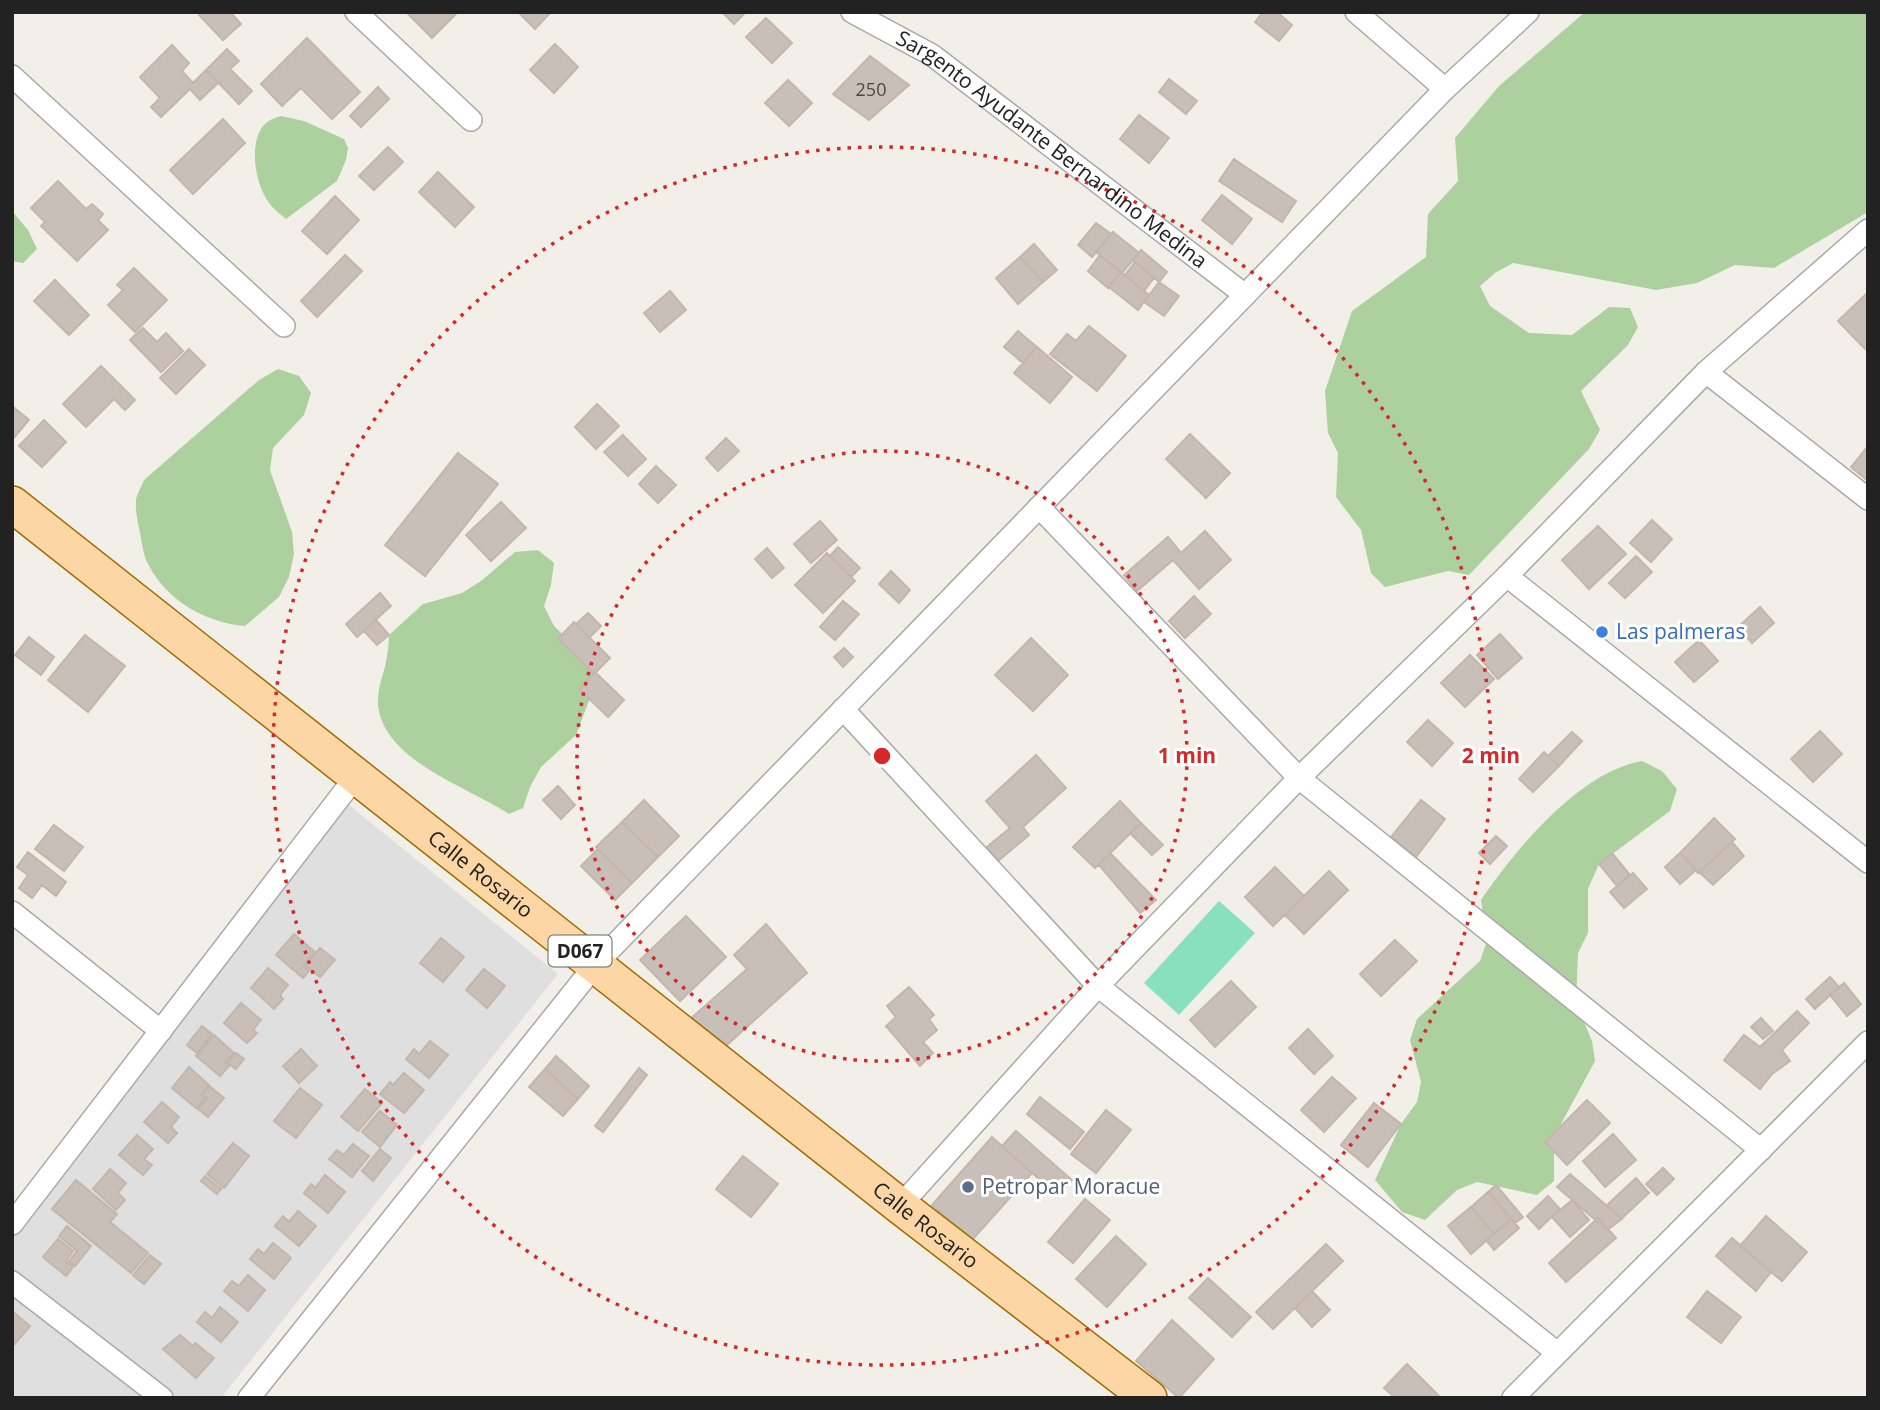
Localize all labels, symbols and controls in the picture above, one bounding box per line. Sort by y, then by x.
street label: Sargento Ayudante Bernardino Medina [892,23,1213,274]
house number: 250 [856,77,886,101]
place label: Las palmeras [1616,617,1745,645]
marker: Las palmeras [1594,624,1610,640]
text: 1 min [1158,741,1216,769]
text: 2 min [1462,741,1520,769]
centre of rings [870,744,894,768]
street label: Calle Rosario [423,823,539,924]
road number: D067 [548,936,612,967]
place label: Petropar Moracue [982,1172,1160,1200]
street label: Calle Rosario [867,1175,985,1275]
marker: Petropar Moracue [960,1179,976,1195]

